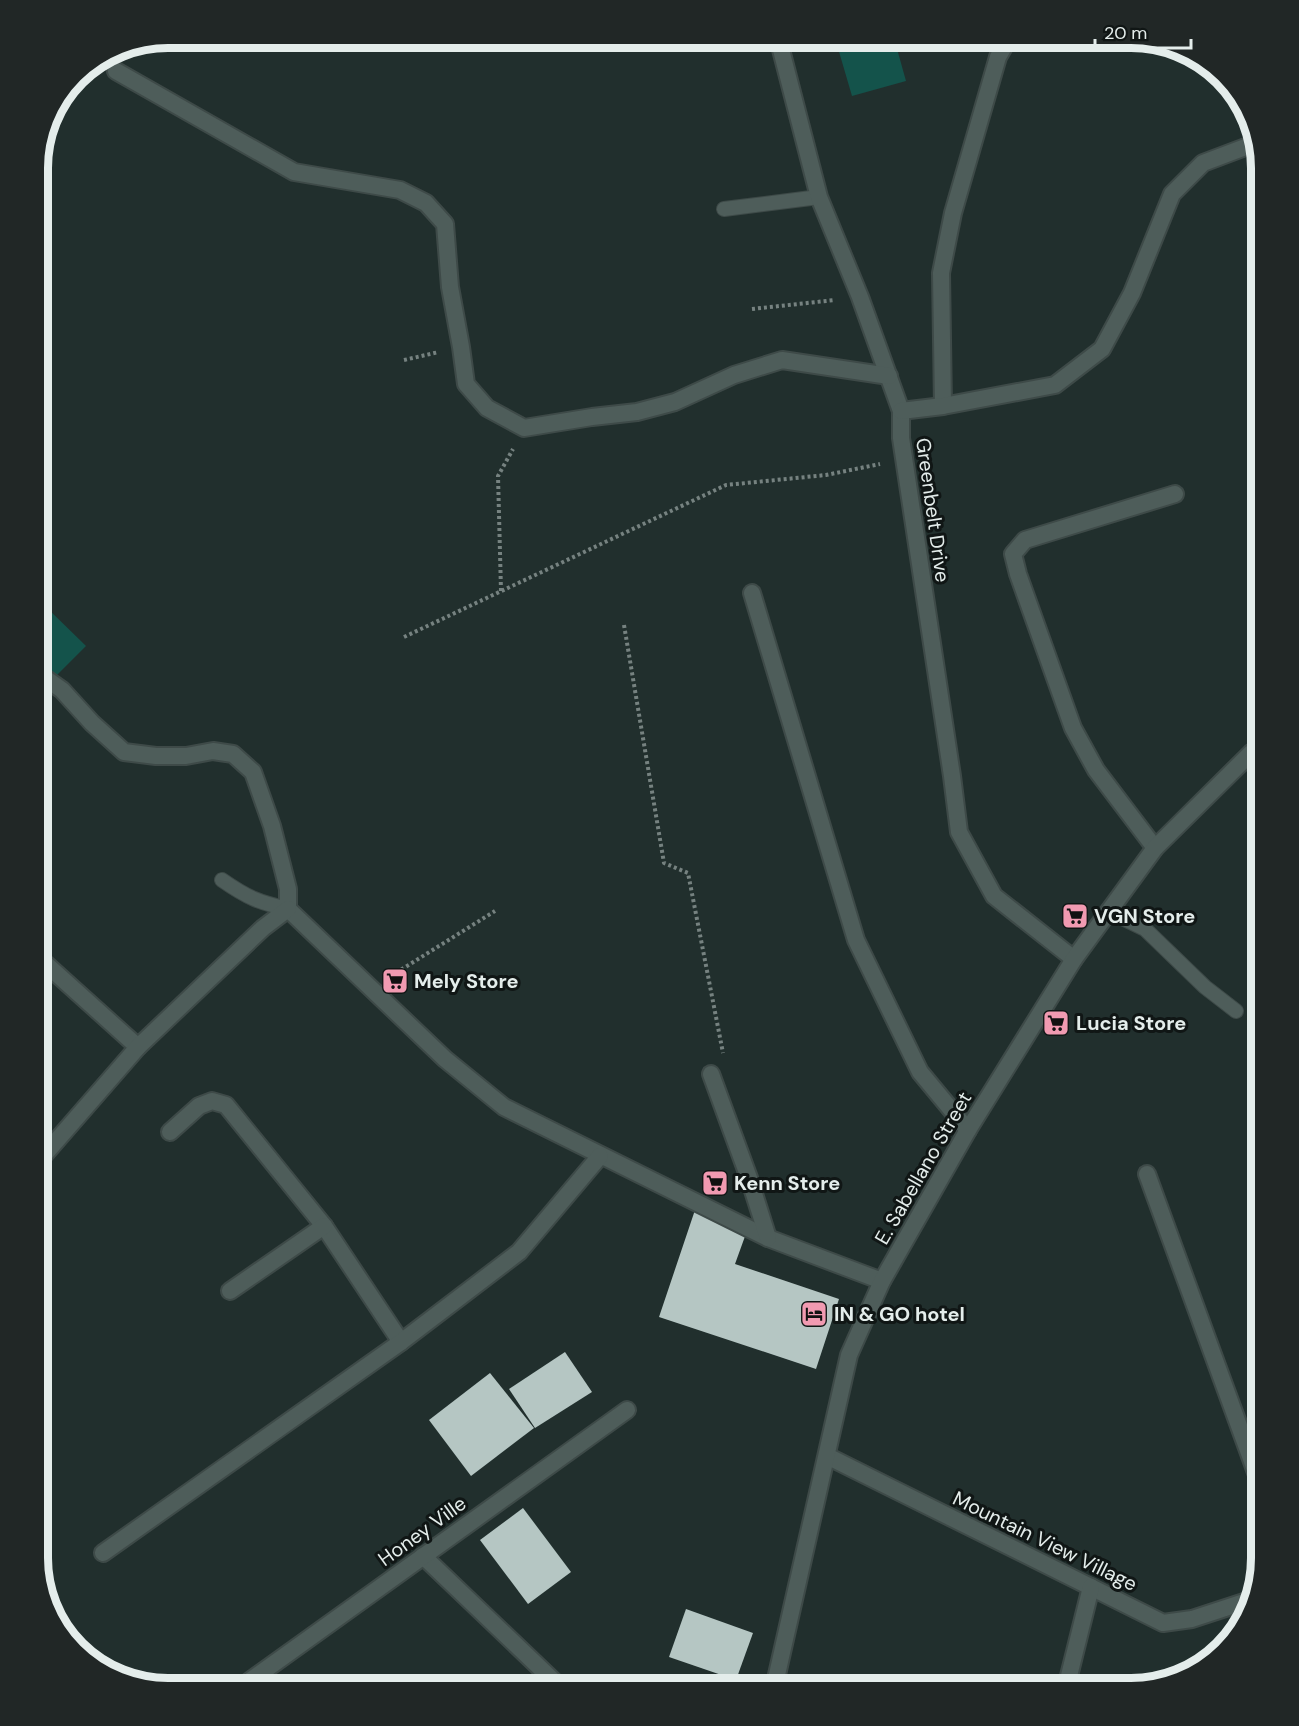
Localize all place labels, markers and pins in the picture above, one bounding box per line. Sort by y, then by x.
supermarket icon: VGN Store [1060,901,1090,931]
place label: VGN Store [1094,903,1195,929]
supermarket icon: Mely Store [380,966,410,996]
place label: Mely Store [414,968,519,994]
supermarket icon: Lucia Store [1041,1008,1071,1038]
place label: Lucia Store [1076,1010,1186,1036]
supermarket icon: Kenn Store [700,1168,730,1198]
place label: Kenn Store [734,1170,840,1196]
hotel icon: IN & GO hotel [799,1299,829,1329]
place label: IN & GO hotel [834,1301,965,1327]

